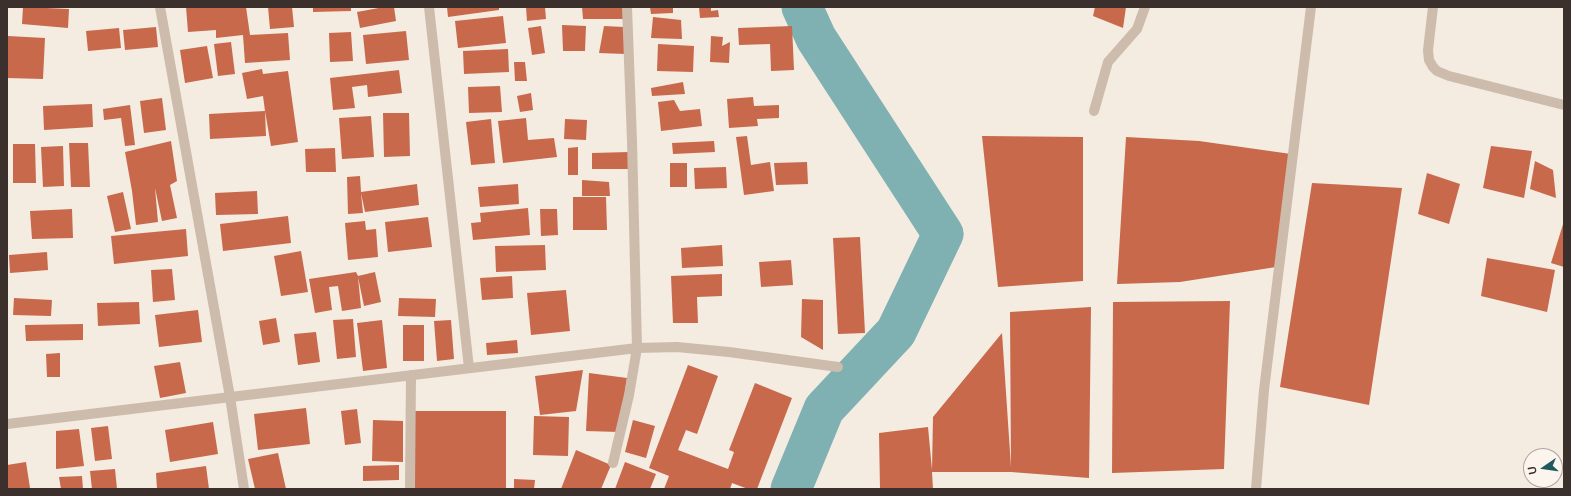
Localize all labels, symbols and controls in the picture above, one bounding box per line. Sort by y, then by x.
north arrow [1523,448,1563,488]
text: U [1525,465,1539,476]

